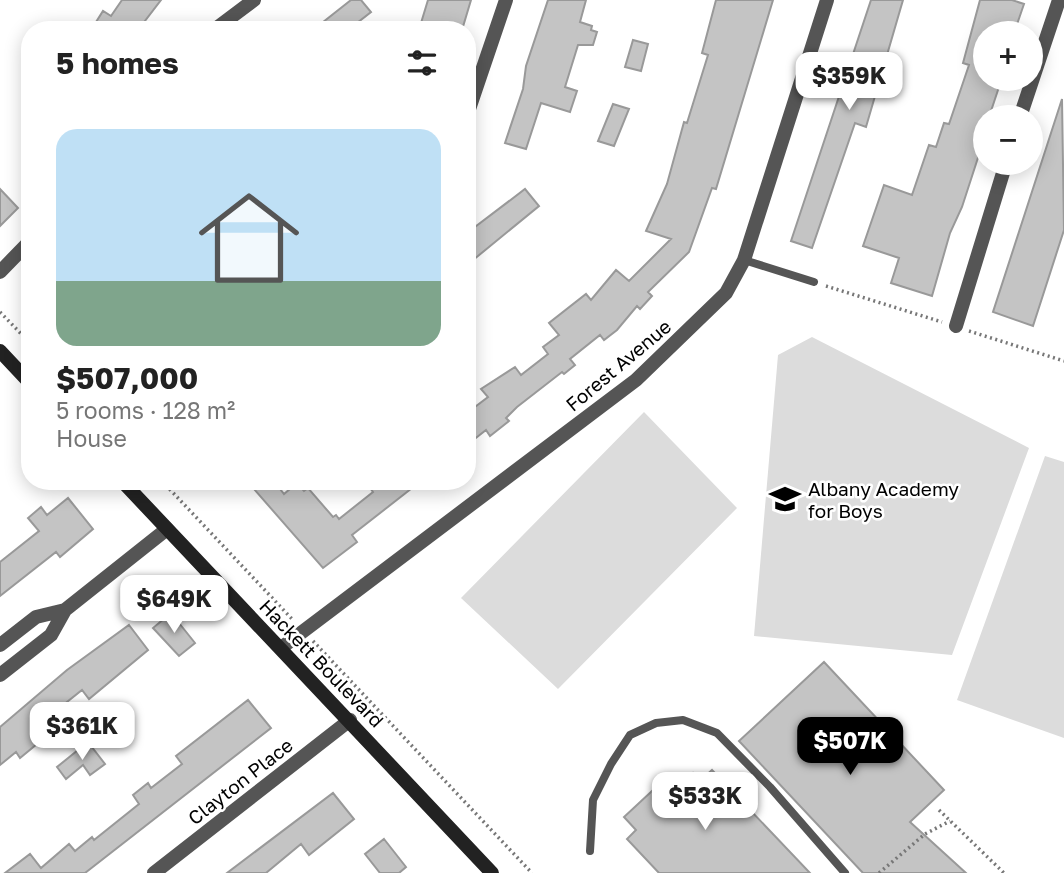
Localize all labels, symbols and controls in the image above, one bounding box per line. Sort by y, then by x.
map controls [973,21,1043,175]
button: + [973,21,1043,91]
icon: filters [403,44,441,82]
text: 5 homes [56,45,179,81]
pin: $359K [800,52,898,112]
text: $359K [812,61,886,89]
button: − [973,105,1043,175]
icon: home [186,175,312,301]
street label: Forest Avenue [561,314,675,416]
text: $507,000 [56,360,198,396]
text: 5 rooms · 128 m² [56,396,235,424]
text: House [56,424,127,452]
place label: Albany Academy for Boys [808,477,959,522]
school or university icon: Albany Academy for Boys [768,482,802,516]
pin: $649K [125,576,223,635]
text: $649K [136,584,212,612]
street label: Hackett Boulevard [255,594,389,732]
pin: $361K [33,702,131,762]
text: $361K [46,711,118,739]
pin: $507K [801,718,899,777]
text: $507K [813,726,887,754]
street label: Clayton Place [183,733,297,829]
pin: $533K [656,772,754,832]
text: $533K [668,781,742,809]

